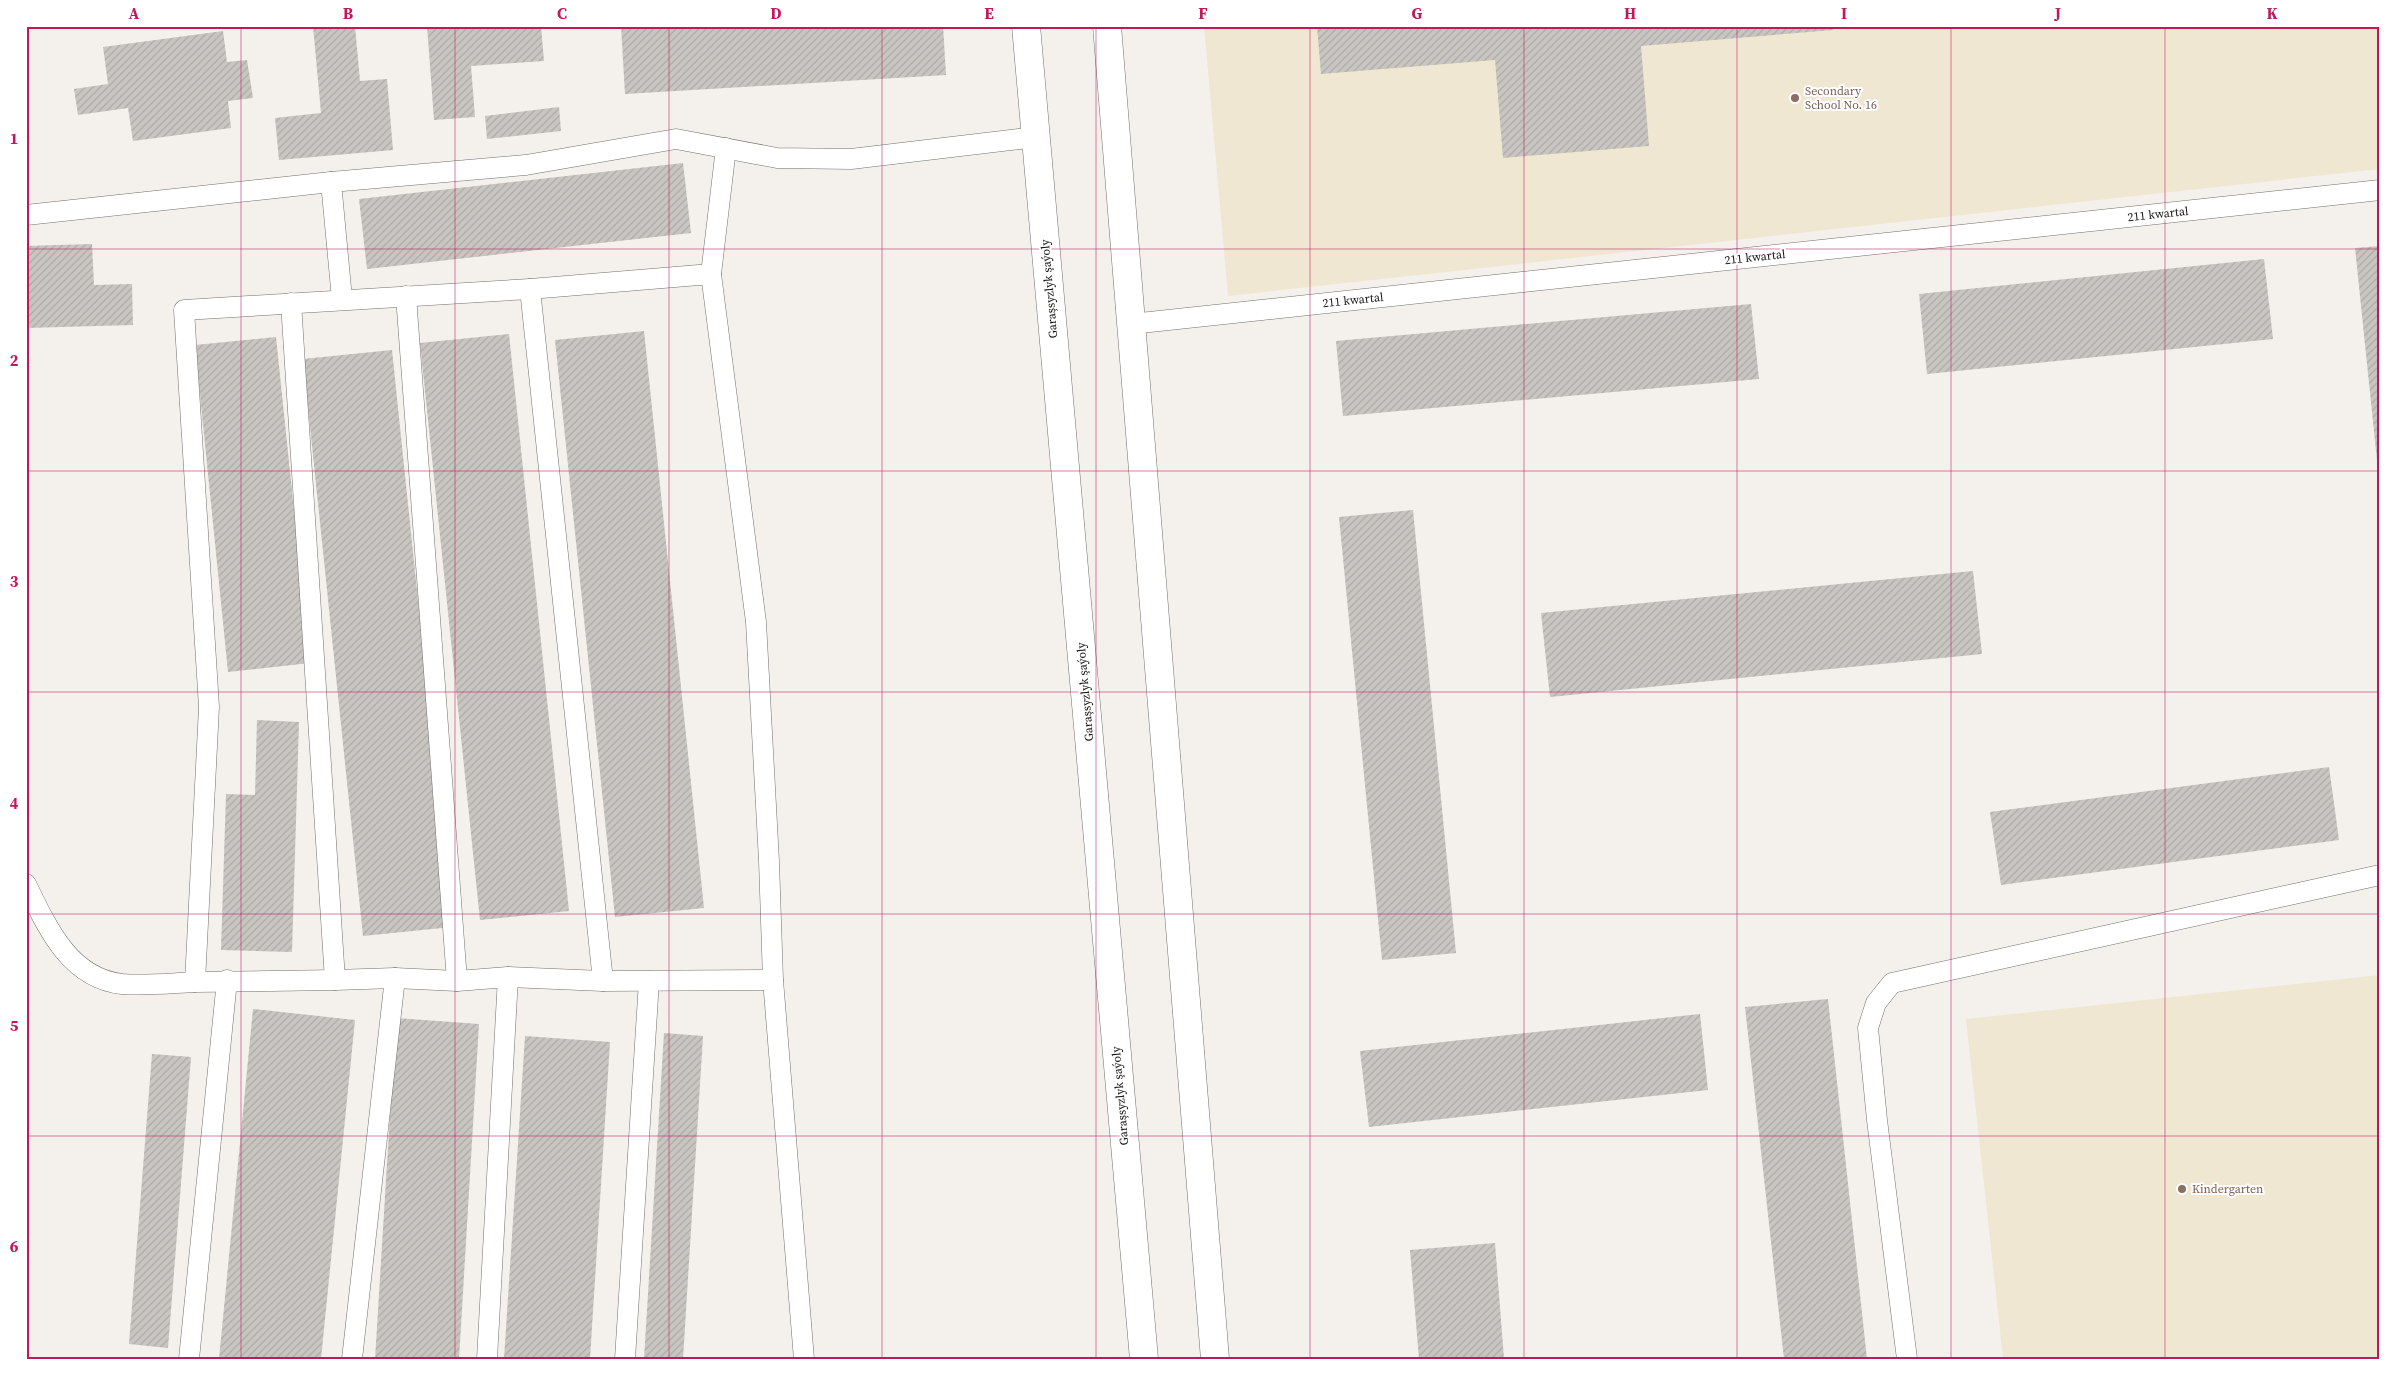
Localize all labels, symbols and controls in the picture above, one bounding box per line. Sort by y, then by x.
text: A [129,2,140,24]
text: B [343,2,354,24]
text: C [557,2,567,24]
text: D [770,2,782,24]
text: E [984,2,994,24]
text: F [1198,2,1208,24]
text: G [1412,2,1423,24]
text: H [1624,2,1636,24]
text: I [1841,2,1847,24]
text: J [2054,2,2061,24]
text: K [2266,2,2278,24]
place label: Secondary School No. 16 [1805,83,1877,113]
marker: Secondary School No. 16 [1789,92,1801,104]
text: 1 [10,127,18,149]
street label: 211 kwartal [2127,203,2190,225]
street label: Garaşsyzlyk şaýoly [1037,238,1061,339]
street label: 211 kwartal [1724,246,1787,268]
street label: 211 kwartal [1322,289,1385,311]
text: 2 [10,349,19,371]
text: 3 [10,570,19,592]
street label: Garaşsyzlyk şaýoly [1073,641,1097,742]
text: 4 [10,792,19,814]
text: 5 [10,1014,19,1036]
street label: Garaşsyzlyk şaýoly [1108,1045,1132,1146]
place label: Kindergarten [2192,1181,2263,1197]
marker: Kindergarten [2176,1183,2188,1195]
text: 6 [10,1235,19,1257]

